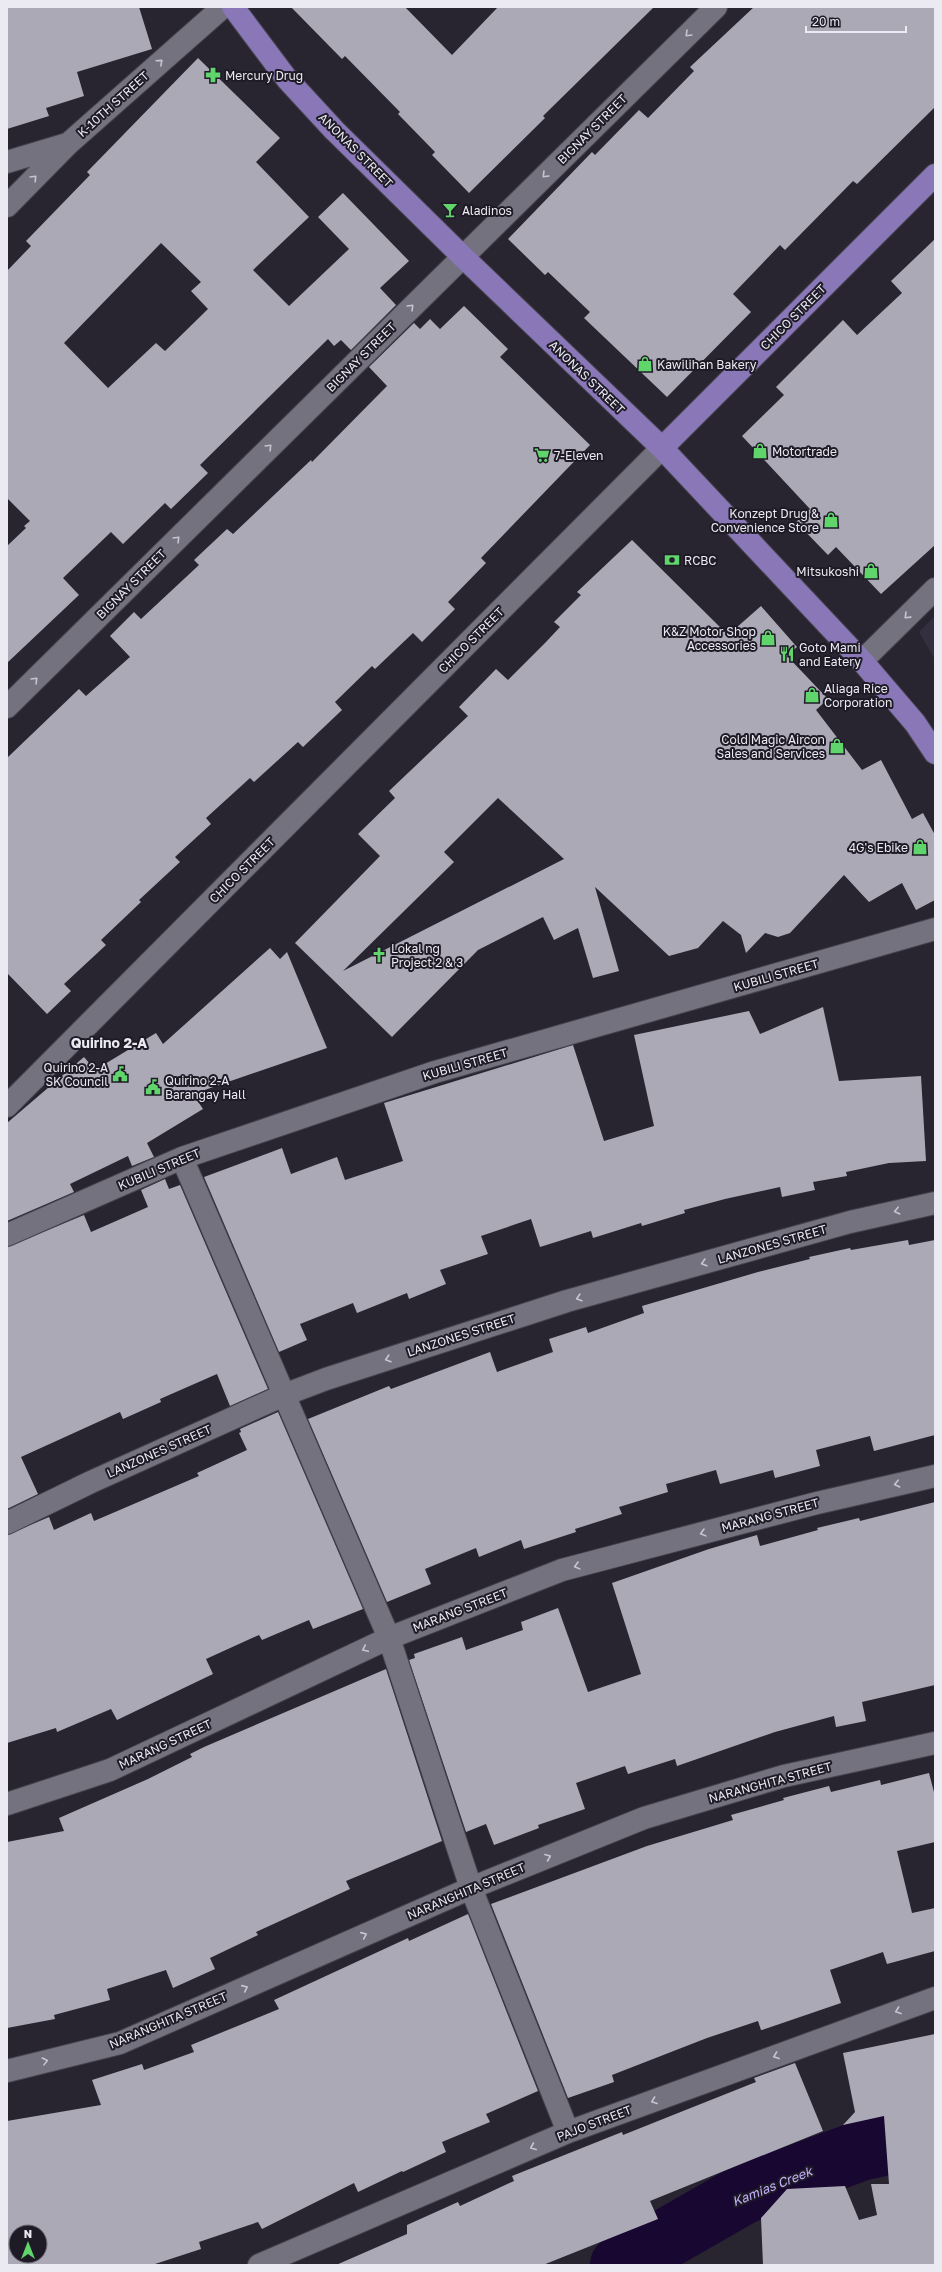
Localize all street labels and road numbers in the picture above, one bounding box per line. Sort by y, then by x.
street label: K-10TH STREET [74,68,152,140]
street label: BIGNAY STREET [554,91,630,167]
street label: ANONAS STREET [316,110,397,191]
street label: CHICO STREET [757,281,829,353]
street label: BIGNAY STREET [323,319,399,395]
street label: ANONAS STREET [546,337,628,417]
street label: BIGNAY STREET [93,546,169,622]
street label: CHICO STREET [435,604,507,676]
street label: CHICO STREET [206,834,278,906]
street label: KUBILI STREET [732,956,821,994]
street label: KUBILI STREET [421,1045,510,1083]
street label: KUBILI STREET [116,1145,203,1193]
street label: LANZONES STREET [716,1221,829,1267]
street label: LANZONES STREET [405,1310,517,1360]
street label: LANZONES STREET [104,1421,214,1481]
street label: MARANG STREET [720,1495,821,1535]
street label: MARANG STREET [410,1585,510,1635]
street label: MARANG STREET [116,1716,214,1772]
street label: NARANGHITA STREET [707,1758,834,1806]
street label: NARANGHITA STREET [405,1859,528,1923]
street label: NARANGHITA STREET [107,1988,230,2052]
street label: PAJO STREET [554,2102,634,2144]

